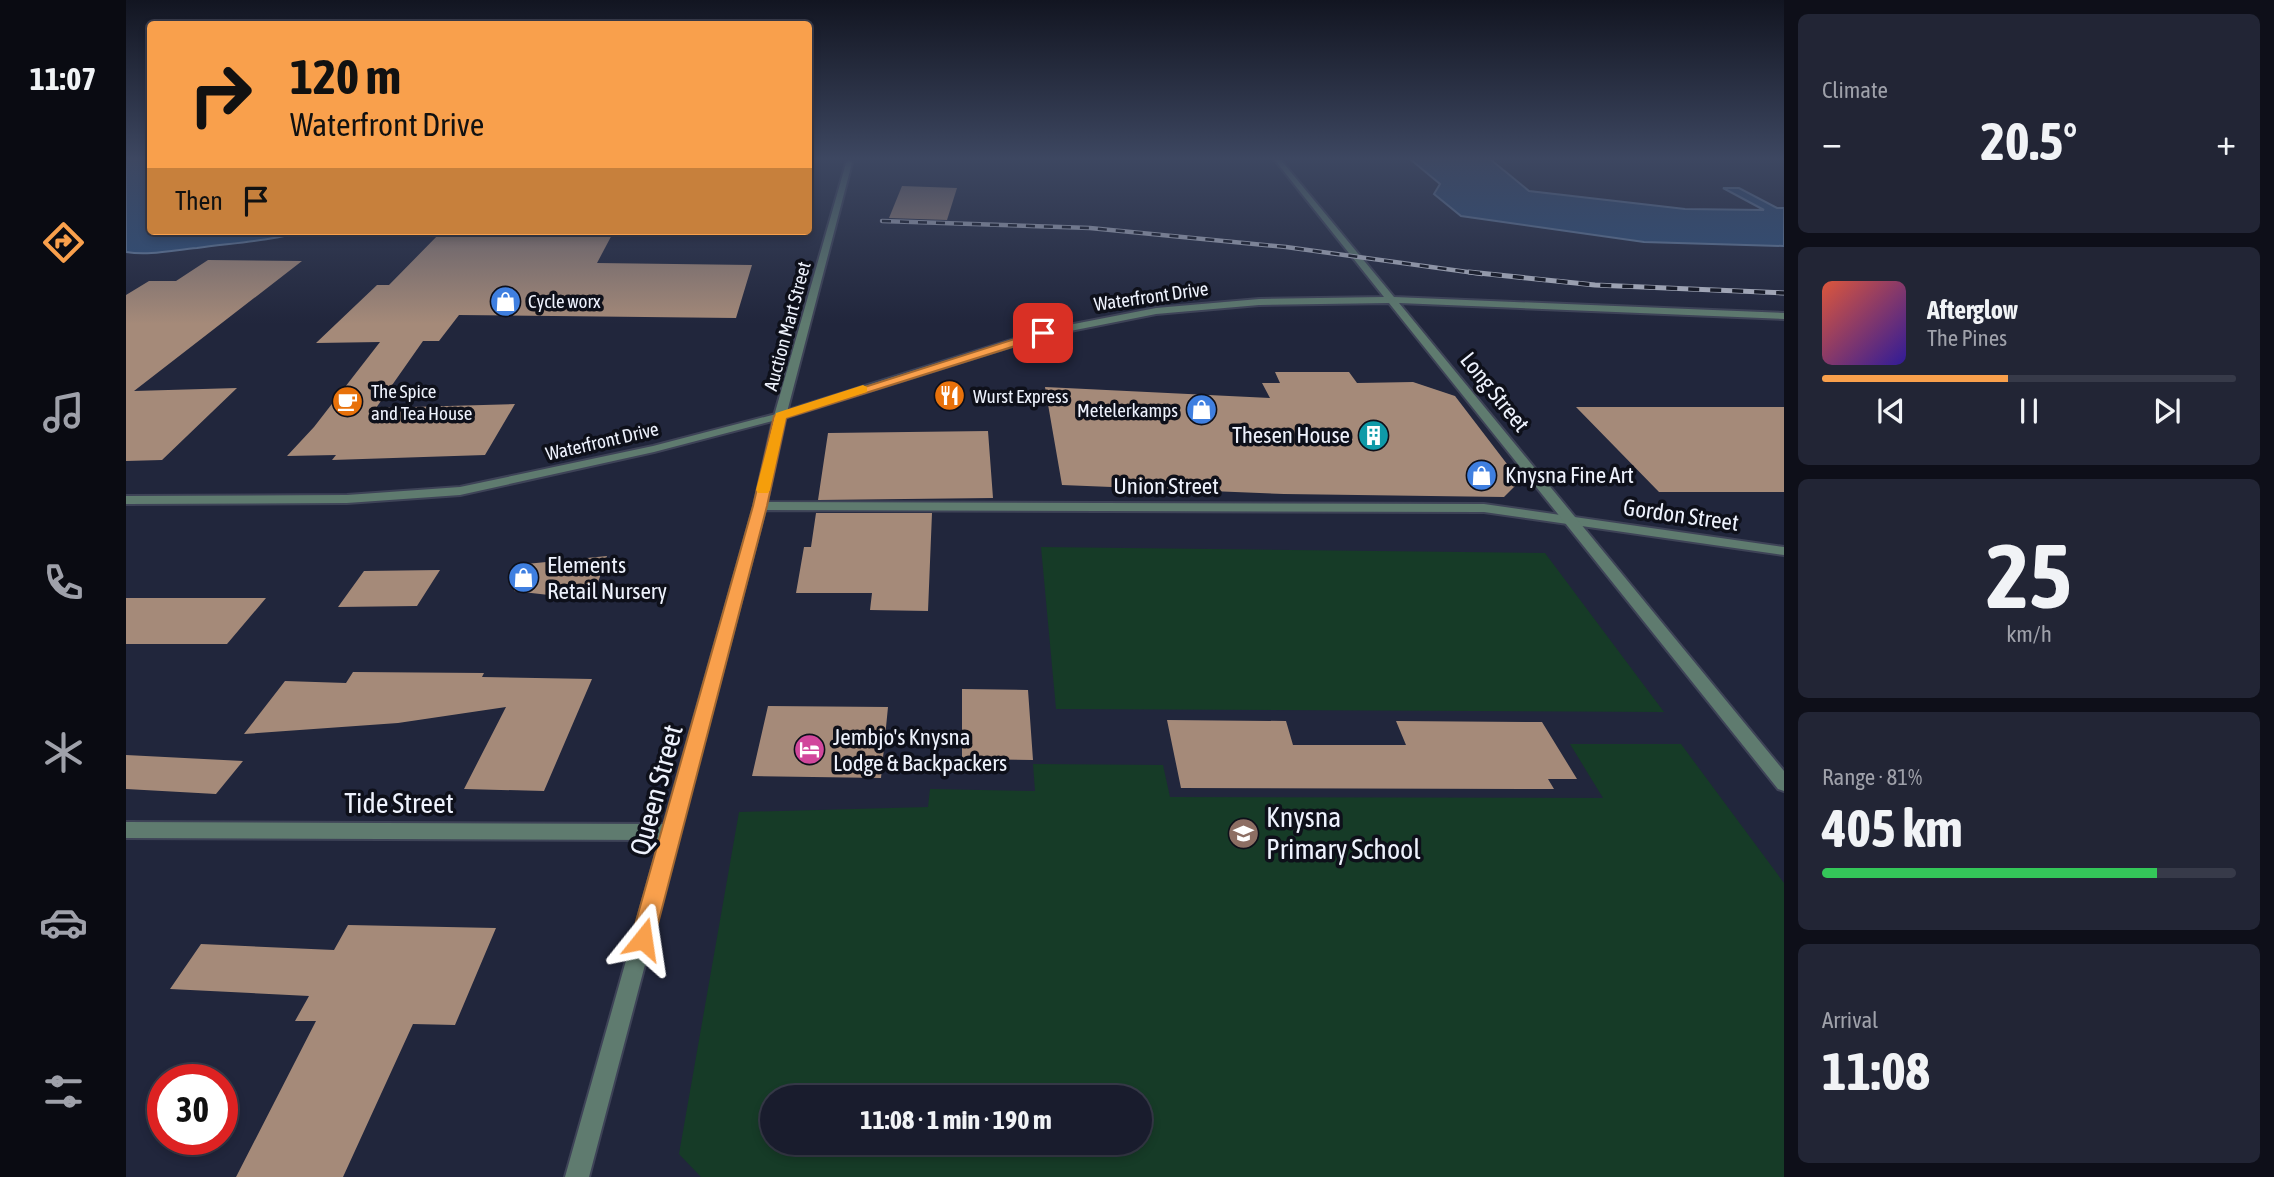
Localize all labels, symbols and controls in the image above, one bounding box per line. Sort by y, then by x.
text: 120 m [290,48,401,104]
icon: right [175,49,266,140]
text: 11:07 [30,60,96,97]
text: Climate [1822,77,1888,103]
text: Waterfront Drive [290,106,484,143]
text: 20.5° [1981,111,2077,171]
text: − [1822,120,1842,163]
text: + [2216,120,2236,163]
icon: arrive [237,182,275,220]
text: Then [175,186,223,216]
icon: directions [39,218,88,267]
street label: Auction Mart Street [759,259,815,393]
street label: Waterfront Drive [1092,277,1210,315]
shop icon: Cycle worx [488,284,522,318]
place label: Cycle worx [528,290,601,312]
text: Afterglow [1927,295,2018,325]
pin [1013,303,1073,363]
icon: arrive [1024,314,1062,352]
text: The Pines [1927,325,2007,351]
street label: Long Street [1455,347,1535,437]
restaurant icon: Wurst Express [933,379,967,413]
place label: The Spice and Tea House [371,380,472,424]
cafe icon: The Spice and Tea House [331,385,365,419]
place label: Wurst Express [973,385,1069,407]
icon: music [39,388,88,437]
icon: previous [1872,392,1910,430]
icon: pause [2010,392,2048,430]
icon: next [2148,392,2186,430]
shop icon: Metelerkamps [1184,393,1218,427]
place label: Metelerkamps [1077,399,1178,421]
street label: Waterfront Drive [543,417,661,465]
building icon: Thesen House [1356,418,1390,452]
place label: Thesen House [1232,422,1350,448]
shop icon: Knysna Fine Art [1465,458,1499,492]
place label: Knysna Fine Art [1505,462,1634,488]
street label: Union Street [1113,473,1219,499]
street label: Gordon Street [1622,494,1740,536]
text: 25 [1986,523,2072,627]
place label: Elements Retail Nursery [547,552,667,604]
icon: phone [39,558,88,607]
shop icon: Elements Retail Nursery [507,561,541,595]
text: km/h [2006,621,2052,647]
street label: Queen Street [623,721,689,859]
place label: Jembjo's Knysna Lodge & Backpackers [833,724,1007,776]
icon: climate [39,728,88,777]
hotel icon: Jembjo's Knysna Lodge & Backpackers [793,733,827,767]
text: Range · 81% [1822,764,1922,790]
street label: Tide Street [344,787,454,819]
text: 405 km [1822,798,1963,858]
place label: Knysna Primary School [1266,801,1421,865]
school or university icon: Knysna Primary School [1226,816,1260,850]
icon: car [39,898,88,947]
position arrow [606,902,680,976]
text: Arrival [1822,1007,1878,1033]
text: 11:08 [1822,1041,1930,1101]
speed limit sign: 30 [147,1064,238,1155]
icon: filters [39,1067,88,1116]
text: 11:08 · 1 min · 190 m [860,1105,1052,1135]

